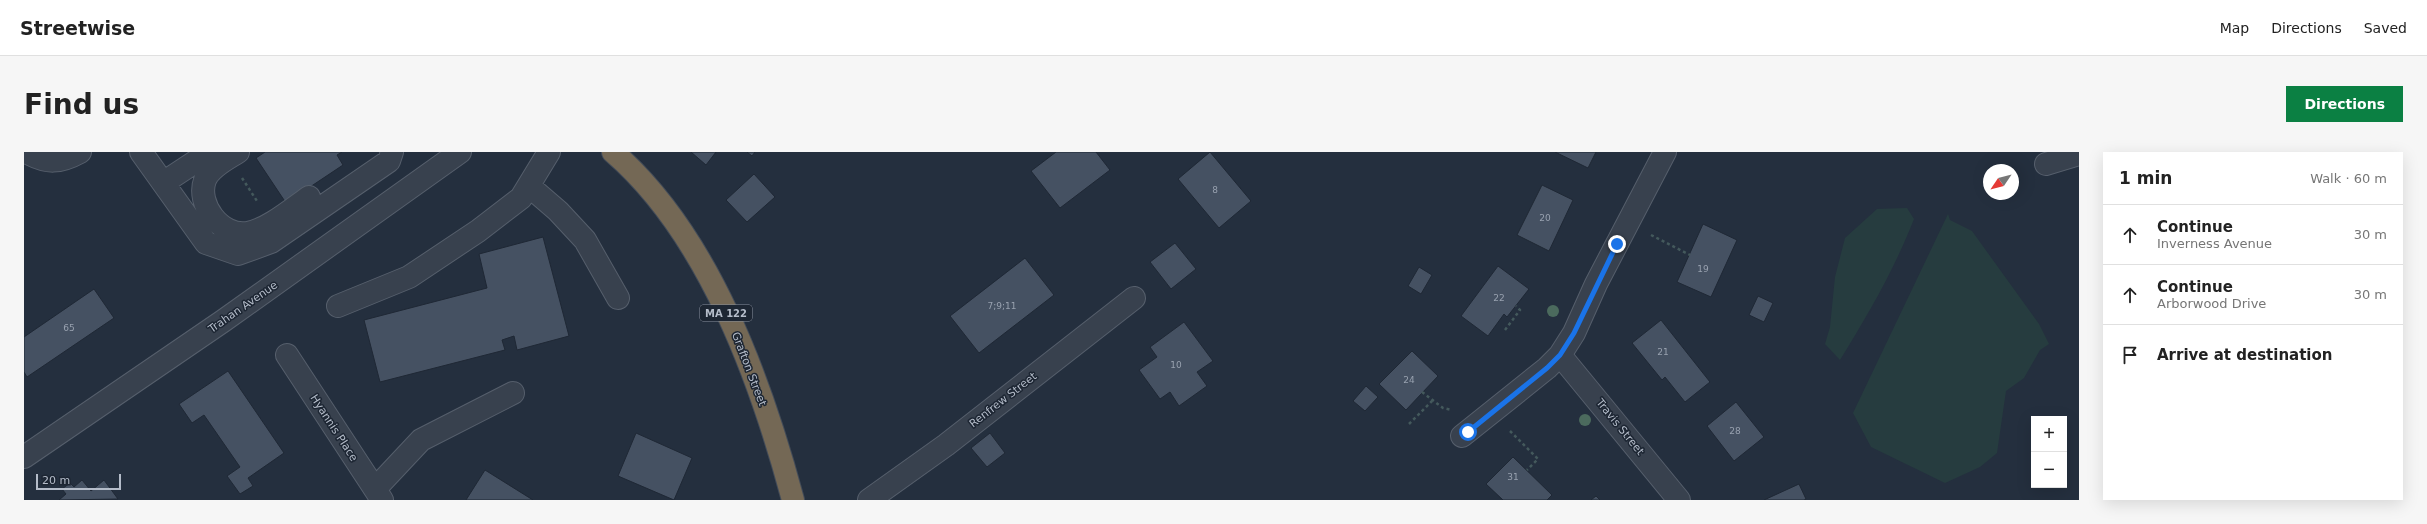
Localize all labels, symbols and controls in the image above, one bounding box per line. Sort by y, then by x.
text: Streetwise [20,17,135,39]
text: Map [2220,20,2249,36]
text: Directions [2271,20,2342,36]
text: Saved [2364,20,2407,36]
button: Directions [2286,86,2403,122]
text: Find us [24,88,139,121]
north arrow [1983,164,2019,200]
text: 1 min [2119,168,2172,188]
text: Walk · 60 m [2310,171,2387,186]
house number: 8 [1212,185,1218,195]
house number: 20 [1539,213,1551,223]
text: Continue [2157,218,2233,236]
icon: ahead [2119,224,2141,246]
text: 30 m [2354,227,2387,242]
route end [1608,235,1626,253]
text: Inverness Avenue [2157,236,2272,251]
house number: 19 [1697,264,1709,274]
street label: Trahan Avenue [205,278,280,336]
text: Continue [2157,278,2233,296]
icon: ahead [2119,284,2141,306]
text: 30 m [2354,287,2387,302]
house number: 22 [1493,293,1505,303]
text: Arborwood Drive [2157,296,2266,311]
house number: 7;9;11 [988,301,1016,311]
road number: MA 122 [700,305,752,321]
house number: 65 [63,323,75,333]
street label: Grafton Street [729,330,769,409]
icon: arrive [2119,344,2141,366]
text: Arrive at destination [2157,346,2332,364]
house number: 21 [1657,347,1669,357]
house number: 10 [1170,360,1182,370]
street label: Renfrew Street [967,369,1040,430]
house number: 24 [1403,375,1415,385]
street label: Hyannis Place [308,392,361,464]
street label: Travis Street [1593,395,1647,458]
map controls [2031,416,2067,488]
button: + [2031,416,2067,452]
route start [1459,423,1477,441]
house number: 28 [1729,426,1741,436]
button: − [2031,452,2067,488]
scale bar [36,472,121,491]
house number: 31 [1507,472,1519,482]
text: 20 m [42,474,70,487]

